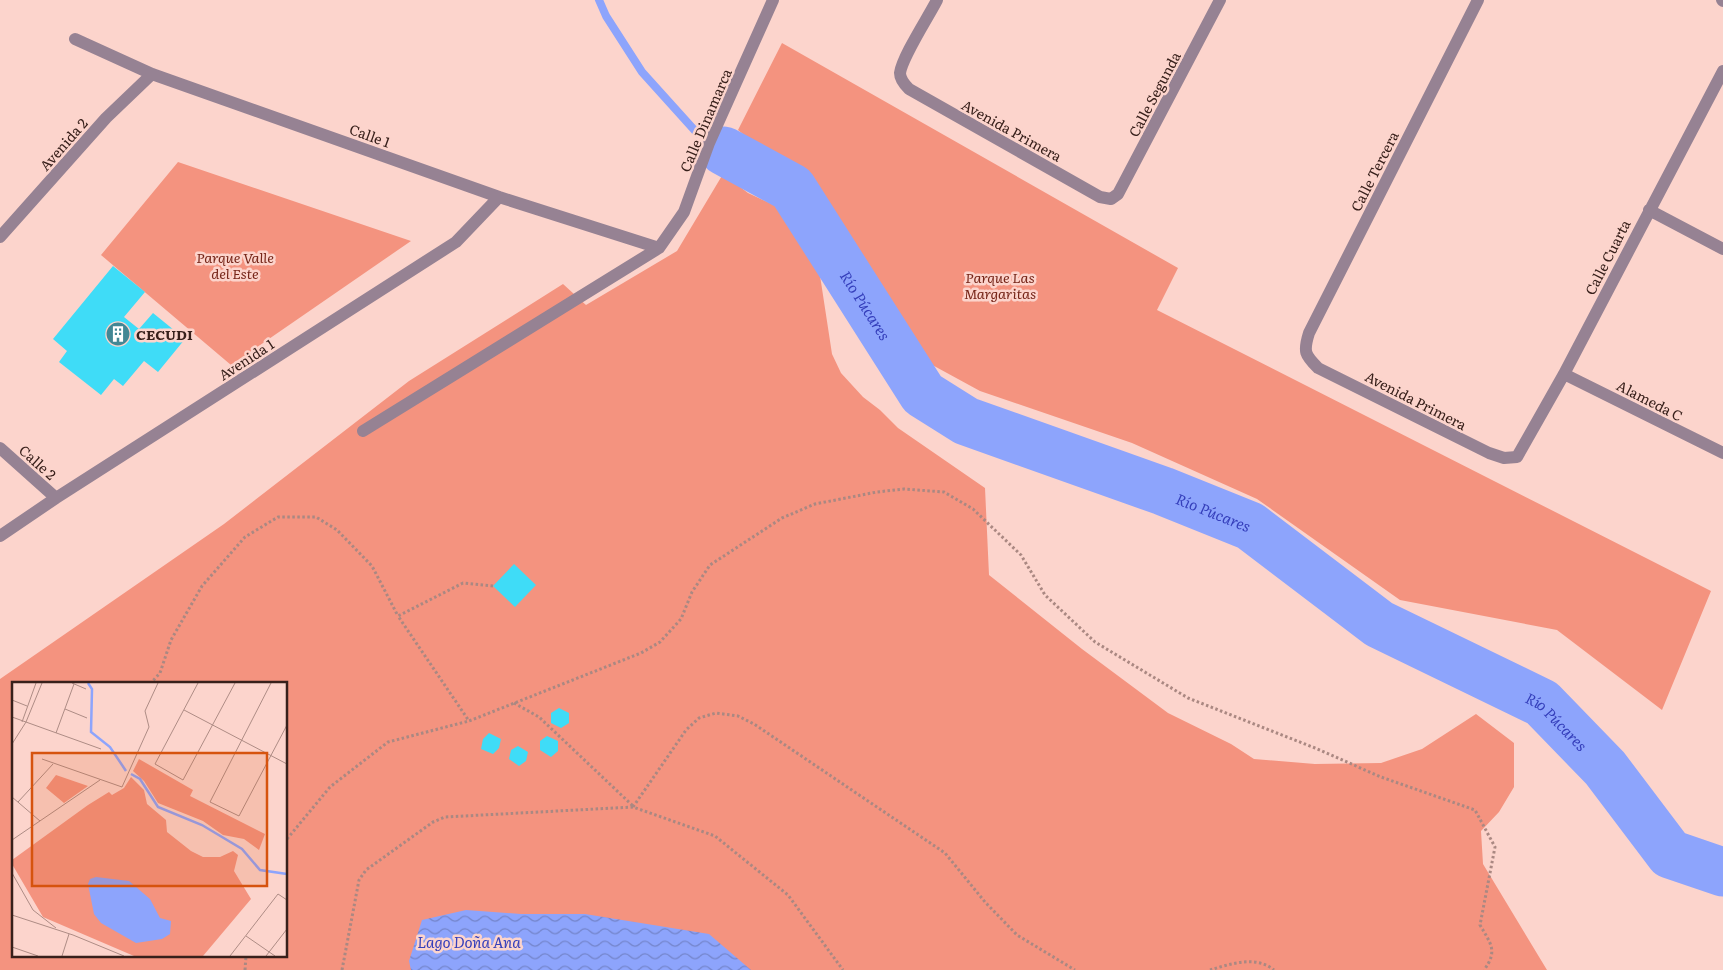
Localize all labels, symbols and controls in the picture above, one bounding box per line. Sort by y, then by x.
street label: Calle Segunda [1123,47,1185,140]
street label: Calle Dinamarca [674,65,736,175]
street label: Avenida Primera [958,94,1066,166]
street label: Avenida 2 [34,113,92,175]
street label: Calle 1 [347,118,394,152]
street label: Calle Tercera [1345,127,1403,215]
street label: Calle Cuarta [1579,216,1635,298]
park label: Parque Valle del Este [196,247,274,283]
water label: Río Púcares [836,266,897,344]
park label: Parque Las Margaritas [964,267,1036,303]
building icon: CECUDI [105,321,131,347]
place label: CECUDI [136,324,193,344]
street label: Avenida 1 [214,333,278,384]
street label: Avenida Primera [1362,366,1471,434]
street label: Alameda C [1613,375,1687,425]
street label: Calle 2 [15,440,61,484]
water label: Río Púcares [1173,486,1254,537]
inset map [12,682,288,958]
water label: Río Púcares [1522,685,1593,756]
water label: Lago Doña Ana [417,930,521,953]

